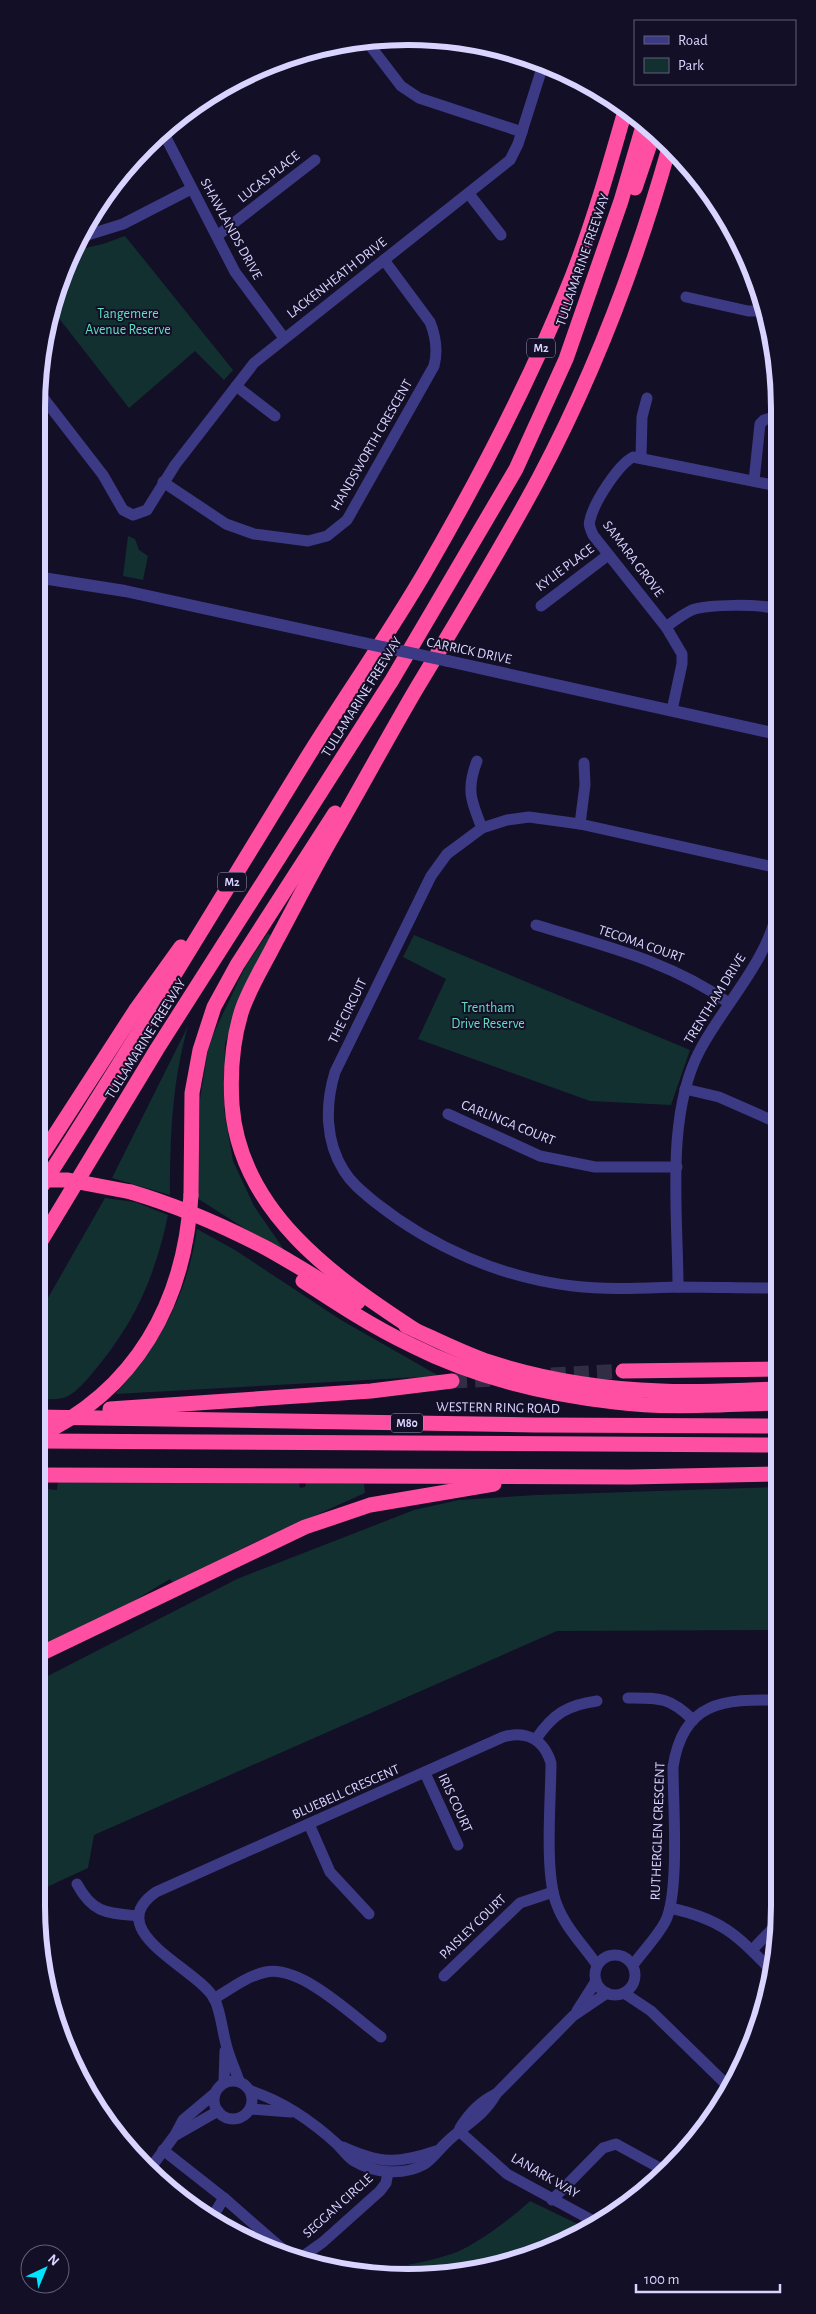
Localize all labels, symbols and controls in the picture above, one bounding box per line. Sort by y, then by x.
legend [634,20,796,85]
text: Road [678,33,708,48]
text: Park [678,58,704,73]
street label: LUCAS PLACE [236,149,303,205]
street label: SHAWLANDS DRIVE [198,176,265,282]
street label: TULLAMARINE FREEWAY [554,191,612,328]
street label: LACKENHEATH DRIVE [284,235,390,321]
park label: Tangemere Avenue Reserve [85,307,171,337]
road number: M2 [527,338,555,358]
street label: HANDSWORTH CRESCENT [329,377,415,513]
street label: SAMARA GROVE [600,518,666,600]
street label: KYLIE PLACE [533,542,597,594]
street label: TULLAMARINE FREEWAY [319,634,405,760]
street label: CARRICK DRIVE [425,635,513,667]
road number: M2 [218,872,246,892]
street label: TECOMA COURT [596,923,686,965]
street label: TRENTHAM DRIVE [682,951,749,1047]
street label: TULLAMARINE FREEWAY [103,976,189,1102]
street label: THE CIRCUIT [326,976,370,1046]
park label: Trentham Drive Reserve [451,1001,525,1031]
street label: CARLINGA COURT [459,1098,557,1148]
street label: WESTERN RING ROAD [436,1400,560,1416]
road number: M80 [391,1414,423,1432]
street label: RUTHERGLEN CRESCENT [649,1761,667,1900]
street label: BLUEBELL CRESCENT [290,1762,402,1822]
street label: IRIS COURT [435,1771,475,1835]
street label: PAISLEY COURT [437,1892,509,1962]
street label: LANARK WAY [508,2151,582,2201]
street label: SEGGAN CIRCLE [300,2171,376,2241]
north arrow [20,2244,70,2294]
text: N [45,2252,62,2269]
scale bar [636,2262,780,2294]
text: 100 m [644,2272,679,2287]

